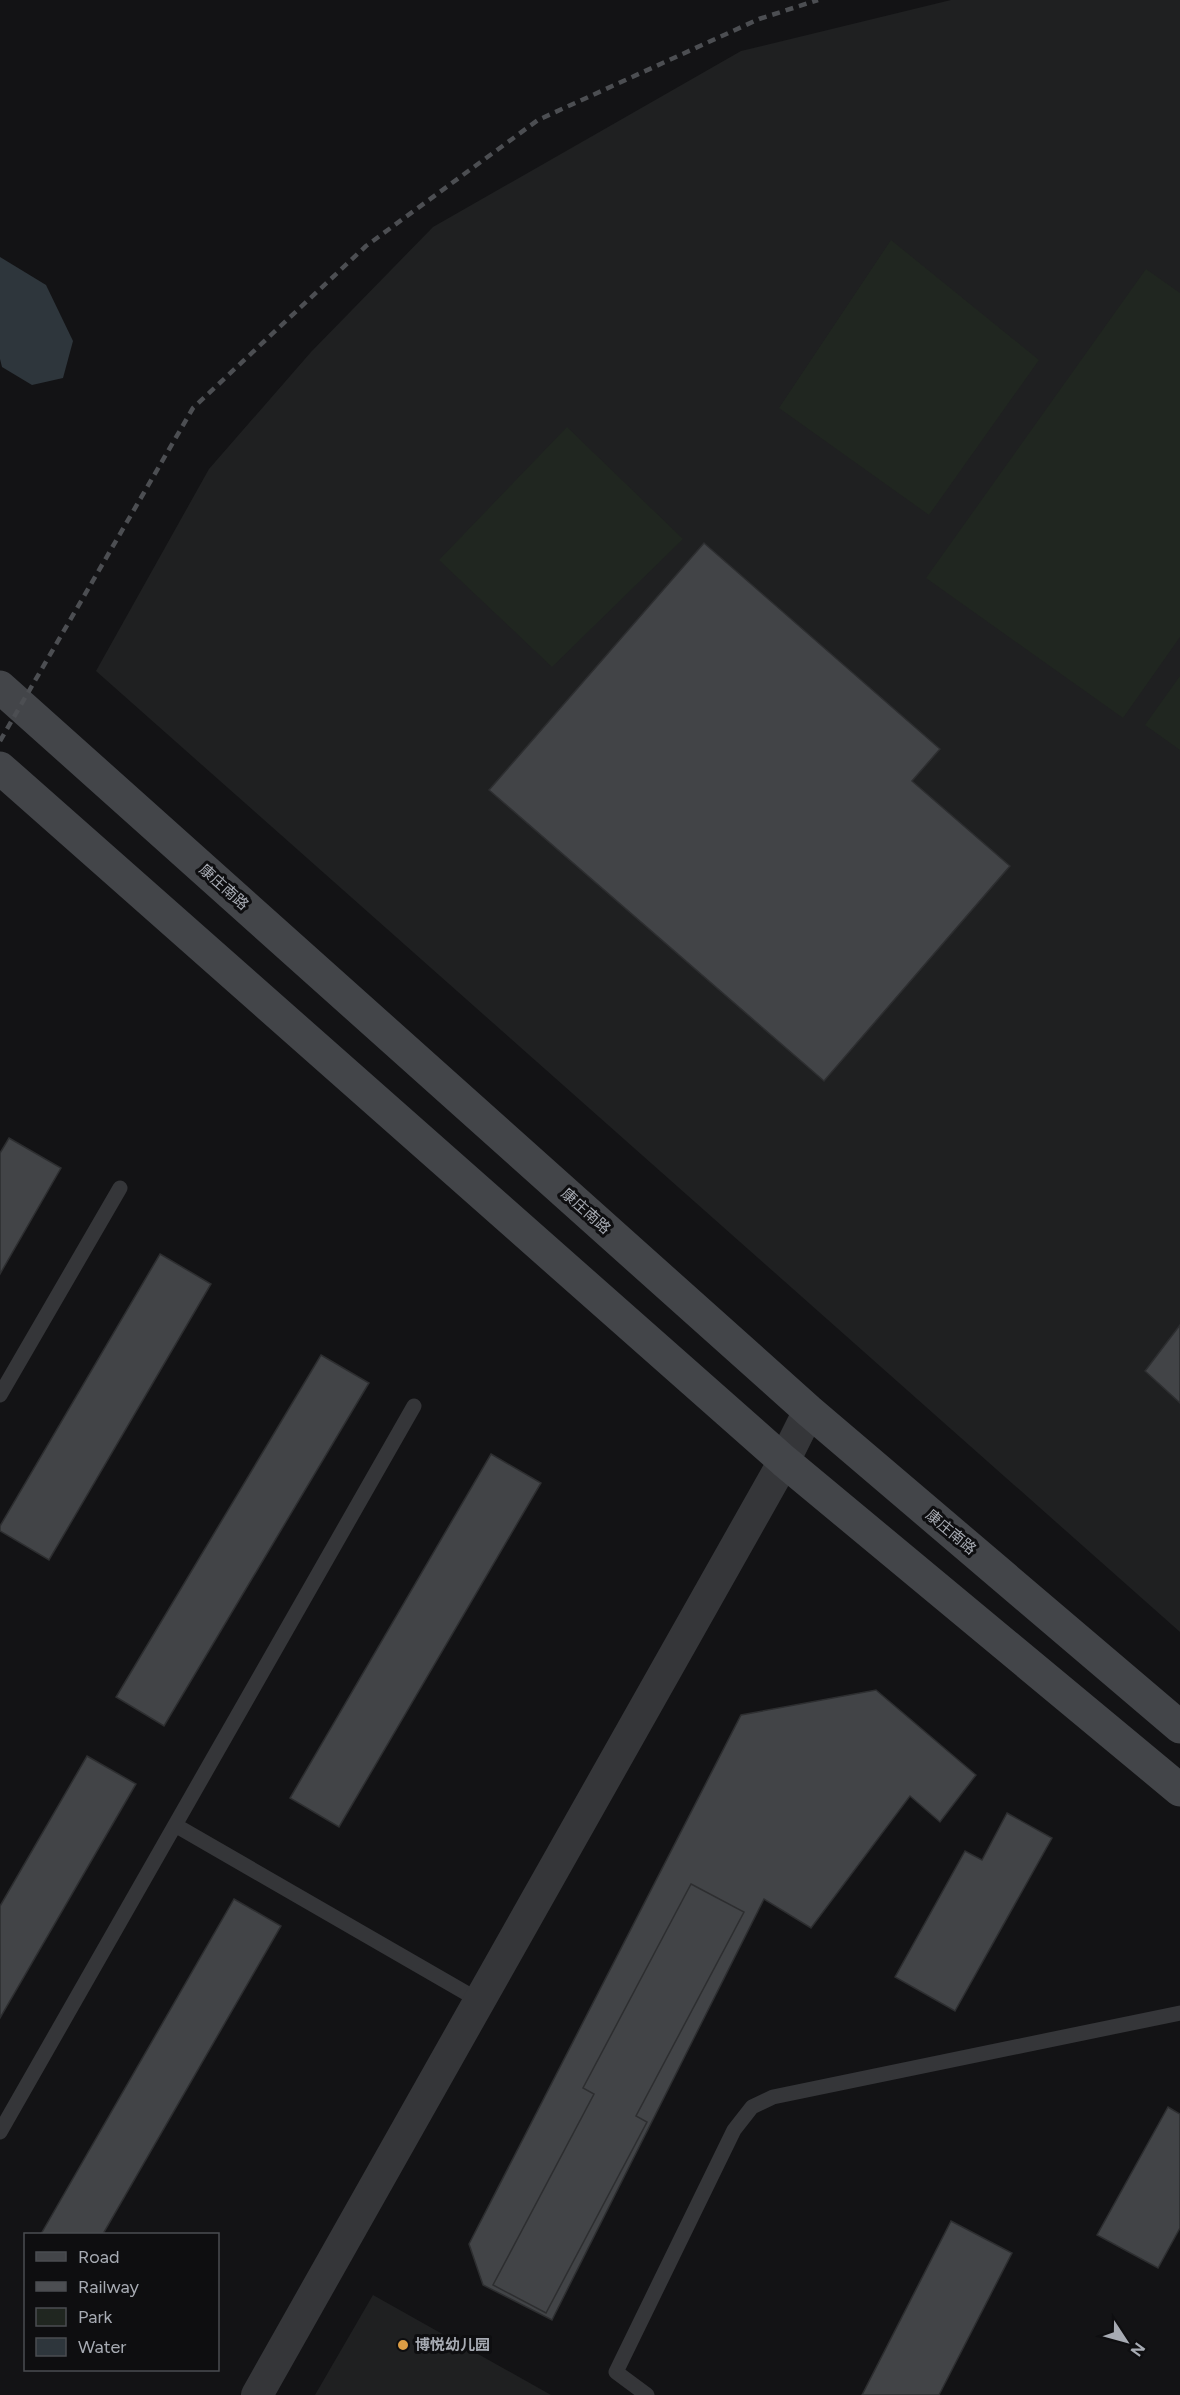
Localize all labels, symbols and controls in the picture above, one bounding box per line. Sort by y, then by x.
street label: 康庄南路 [196,860,252,914]
street label: 康庄南路 [558,1184,614,1238]
street label: 康庄南路 [922,1506,980,1558]
legend [24,2233,219,2371]
text: Road [78,2246,119,2268]
text: Railway [78,2276,140,2298]
text: Park [78,2306,113,2328]
north arrow [1096,2311,1156,2371]
text: Water [78,2336,126,2358]
place label: 博悦幼儿园 [415,2336,490,2354]
marker: 博悦幼儿园 [396,2338,410,2352]
text: N [1126,2339,1149,2360]

